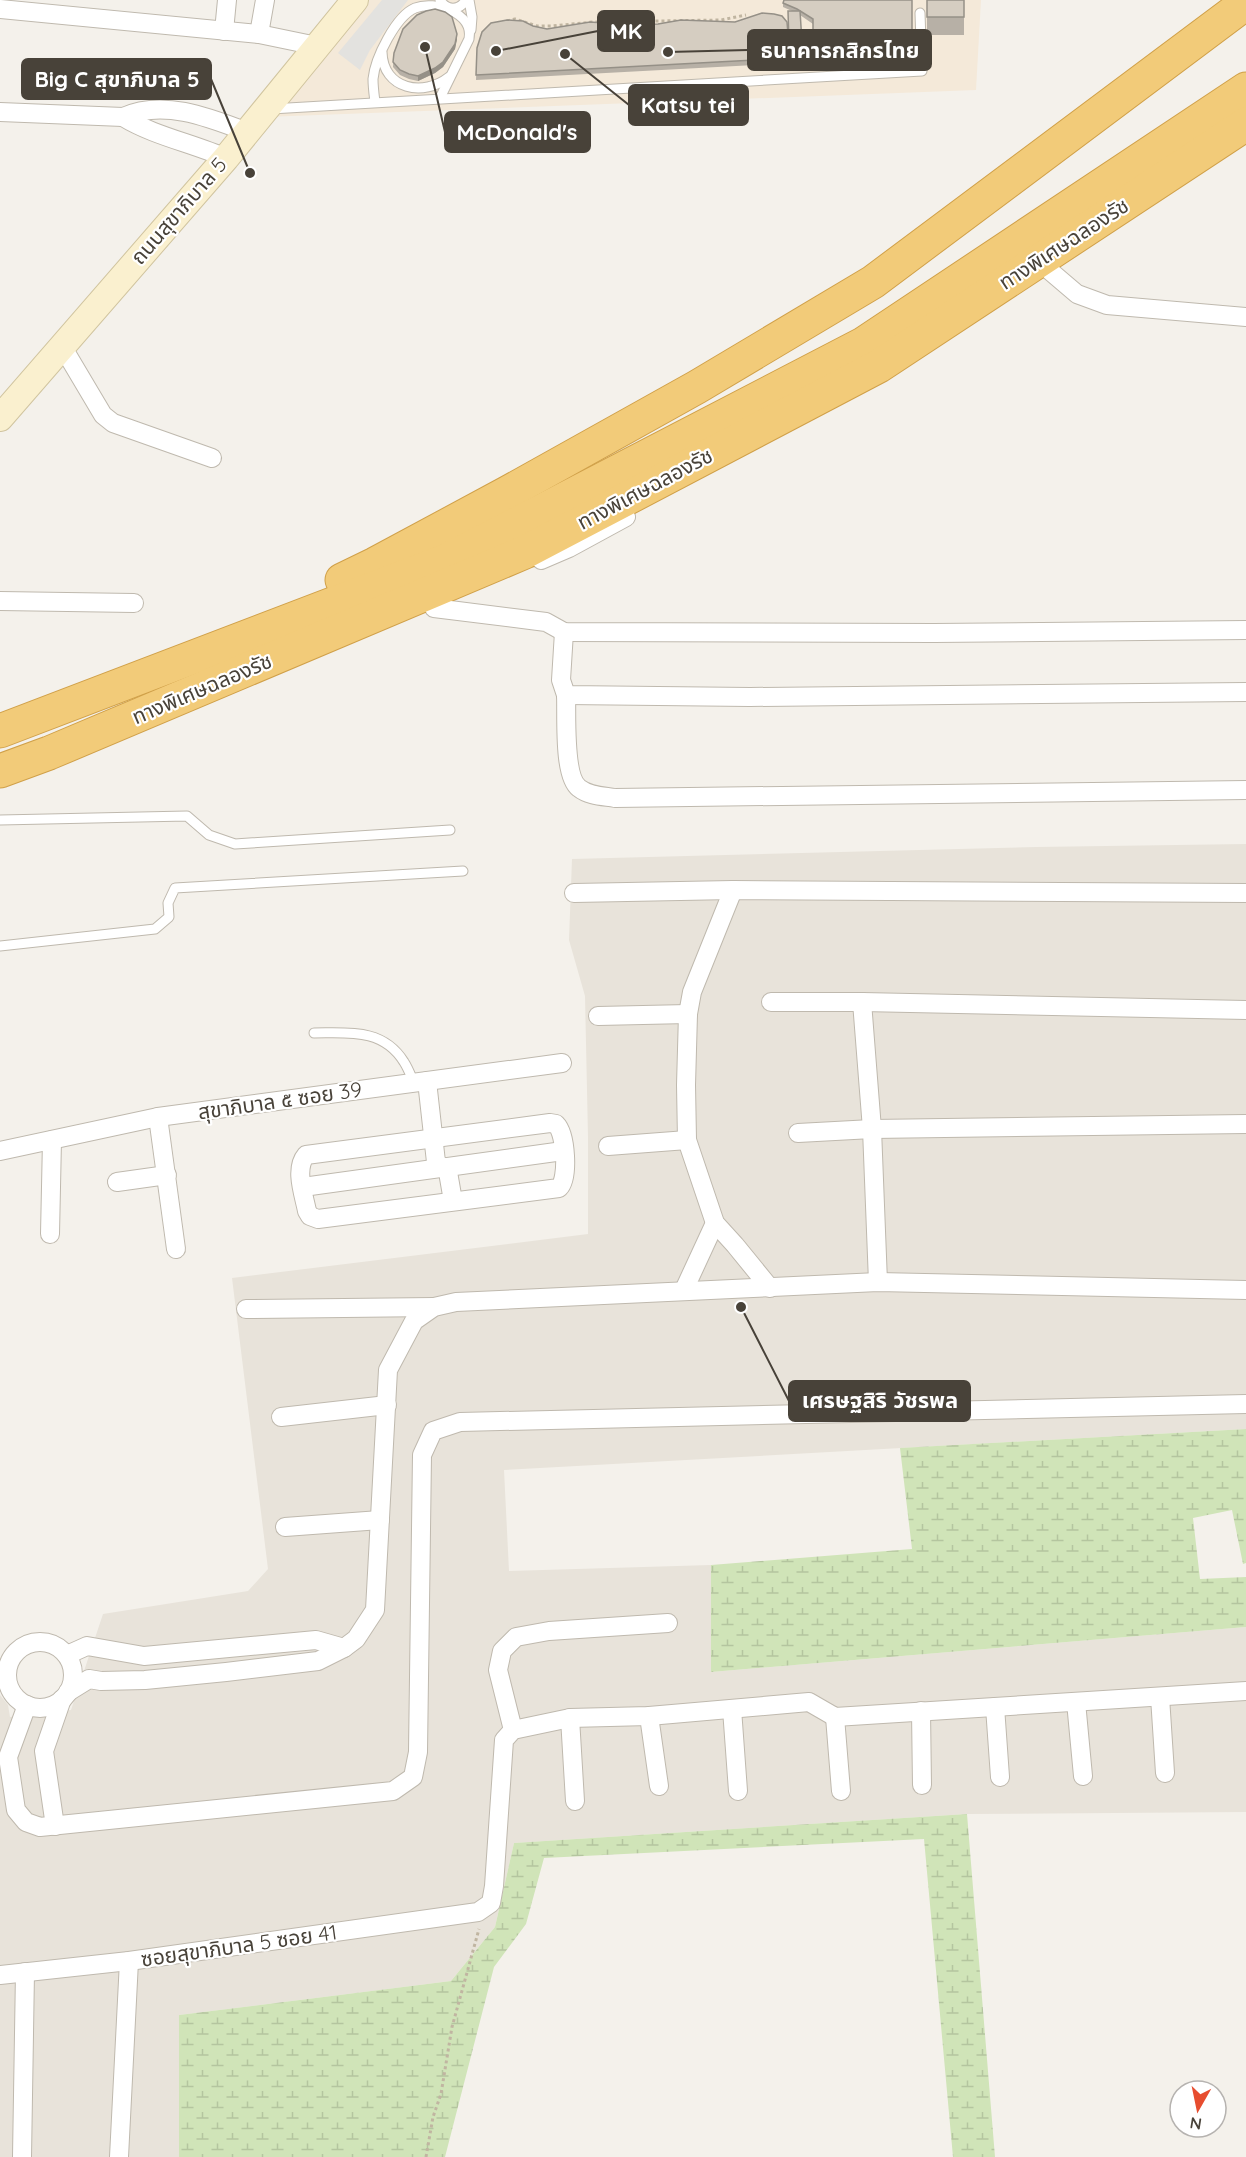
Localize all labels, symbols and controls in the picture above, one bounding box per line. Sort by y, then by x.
callout: MK [598,11,654,51]
text: MK [610,17,642,45]
callout: ธนาคารกสิกรไทย [748,30,931,70]
text: ธนาคารกสิกรไทย [761,36,919,64]
callout: Big C สุขาภิบาล 5 [22,59,211,99]
text: Big C สุขาภิบาล 5 [34,65,200,93]
callout: Katsu tei [629,85,748,125]
text: Katsu tei [641,91,735,119]
callout: McDonald's [445,112,590,152]
text: McDonald's [457,118,577,146]
street label: ถนนสุขาภิบาล 5 [125,151,233,270]
street label: ทางพิเศษฉลองรัช [994,192,1133,295]
street label: ทางพิเศษฉลองรัช [572,442,717,535]
street label: ทางพิเศษฉลองรัช [128,647,276,729]
street label: สุขาภิบาล ๕ ซอย 39 [196,1076,364,1125]
callout: เศรษฐสิริ วัชรพล [789,1381,970,1421]
text: เศรษฐสิริ วัชรพล [802,1386,958,1414]
street label: ซอยสุขาภิบาล 5 ซอย 41 [139,1918,339,1973]
north arrow [1168,2079,1228,2139]
text: N [1188,2113,1203,2135]

